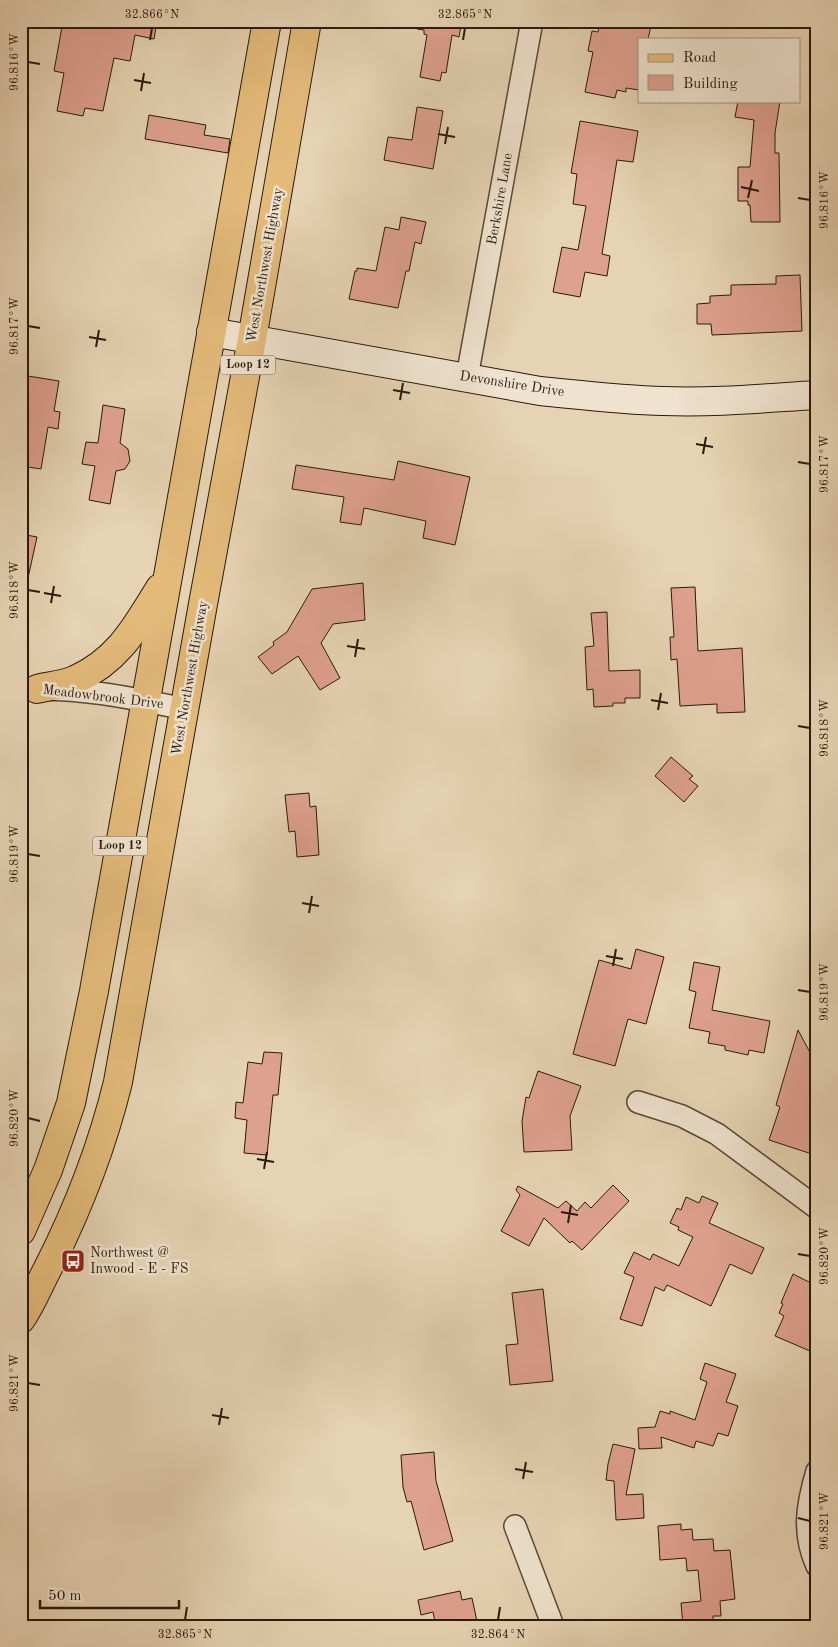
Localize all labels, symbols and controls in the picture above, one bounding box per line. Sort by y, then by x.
text: 32.865°N [438,8,492,21]
text: 32.866°N [125,9,179,21]
text: 96.816°W [9,33,21,91]
legend [638,38,800,102]
text: Road [683,51,717,66]
text: Building [683,77,738,92]
street label: Berkshire Lane [485,152,515,246]
text: 96.816°W [819,171,831,229]
street label: West Northwest Highway [244,186,286,344]
text: 96.817°W [9,297,21,355]
road number: Loop 12 [220,356,276,374]
street label: Devonshire Drive [459,369,565,399]
text: 96.817°W [819,435,831,493]
text: 96.818°W [9,561,21,619]
street label: West Northwest Highway [169,599,211,757]
street label: Meadowbrook Drive [42,683,164,711]
text: 96.818°W [819,699,831,757]
text: 96.819°W [9,825,21,883]
road number: Loop 12 [92,836,148,856]
text: 96.819°W [819,963,831,1021]
text: 96.820°W [9,1089,21,1147]
text: 96.820°W [819,1227,831,1285]
place label: Northwest @ Inwood - E - FS [90,1246,188,1276]
bus stop icon: Northwest @ Inwood - E - FS [60,1248,86,1274]
text: 96.821°W [9,1354,21,1412]
text: 96.821°W [819,1492,831,1550]
scale bar [40,1577,179,1609]
text: 50 m [48,1589,82,1604]
text: 32.865°N [158,1628,212,1641]
text: 32.864°N [471,1629,525,1641]

